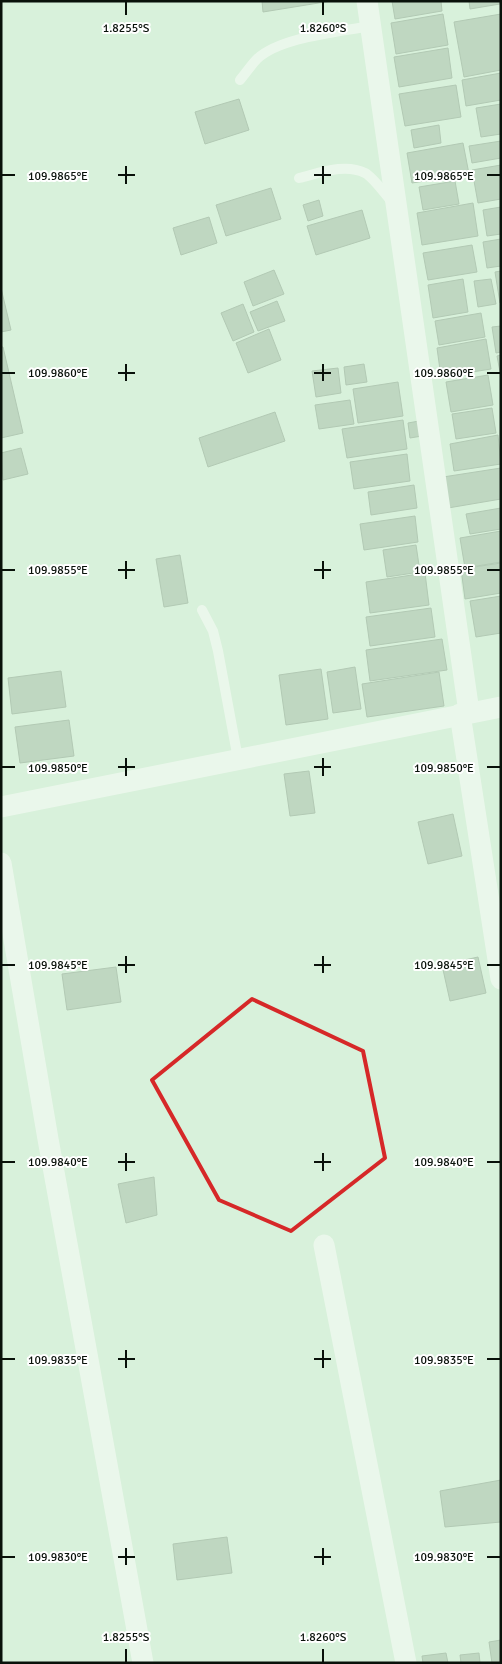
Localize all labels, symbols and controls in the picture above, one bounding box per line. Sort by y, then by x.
text: 1.8255°S [103,21,150,36]
text: 1.8260°S [300,21,347,36]
text: 109.9865°E [28,169,88,184]
text: 109.9865°E [414,169,474,184]
text: 109.9860°E [28,366,88,381]
text: 109.9860°E [414,366,474,381]
text: 109.9855°E [28,563,88,578]
text: 109.9855°E [414,563,474,578]
text: 109.9850°E [28,761,88,776]
text: 109.9850°E [414,761,474,776]
text: 109.9845°E [28,958,88,973]
text: 109.9845°E [414,958,474,973]
text: 109.9840°E [28,1155,88,1170]
text: 109.9840°E [414,1155,474,1170]
text: 109.9835°E [28,1353,88,1368]
text: 109.9835°E [414,1353,474,1368]
text: 109.9830°E [28,1550,88,1565]
text: 109.9830°E [414,1550,474,1565]
text: 1.8255°S [103,1630,150,1645]
text: 1.8260°S [300,1630,347,1645]

